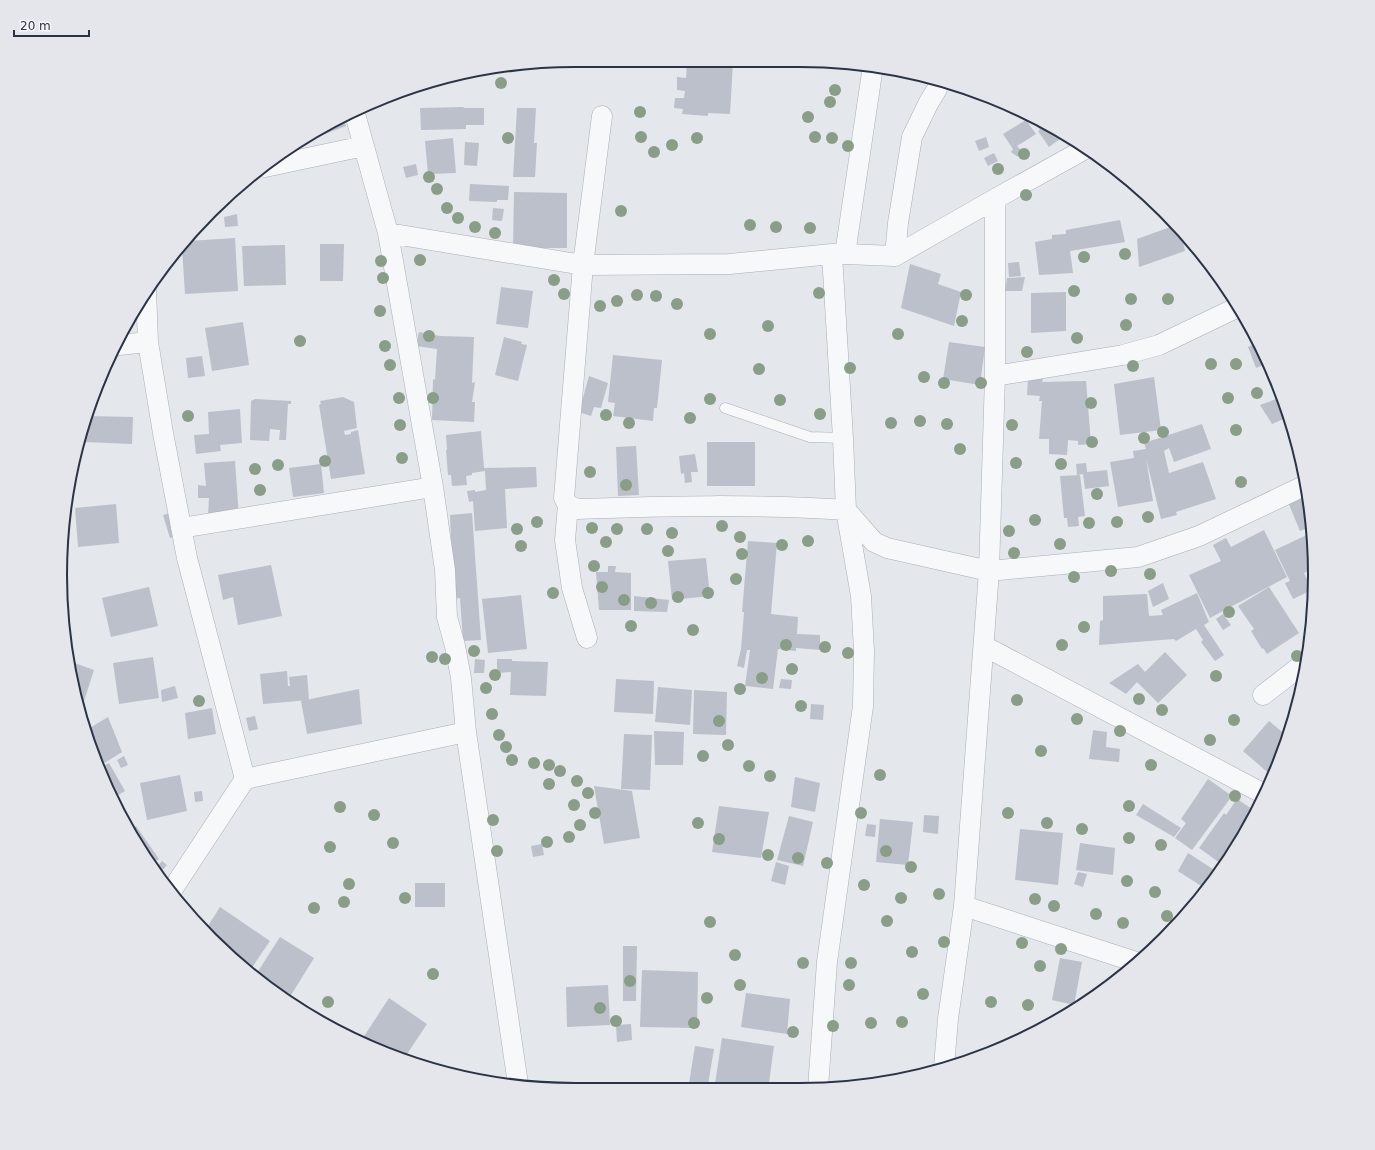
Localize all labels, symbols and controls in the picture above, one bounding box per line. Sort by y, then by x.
scale bar [14,12,89,38]
text: 20 m [20,19,51,33]

